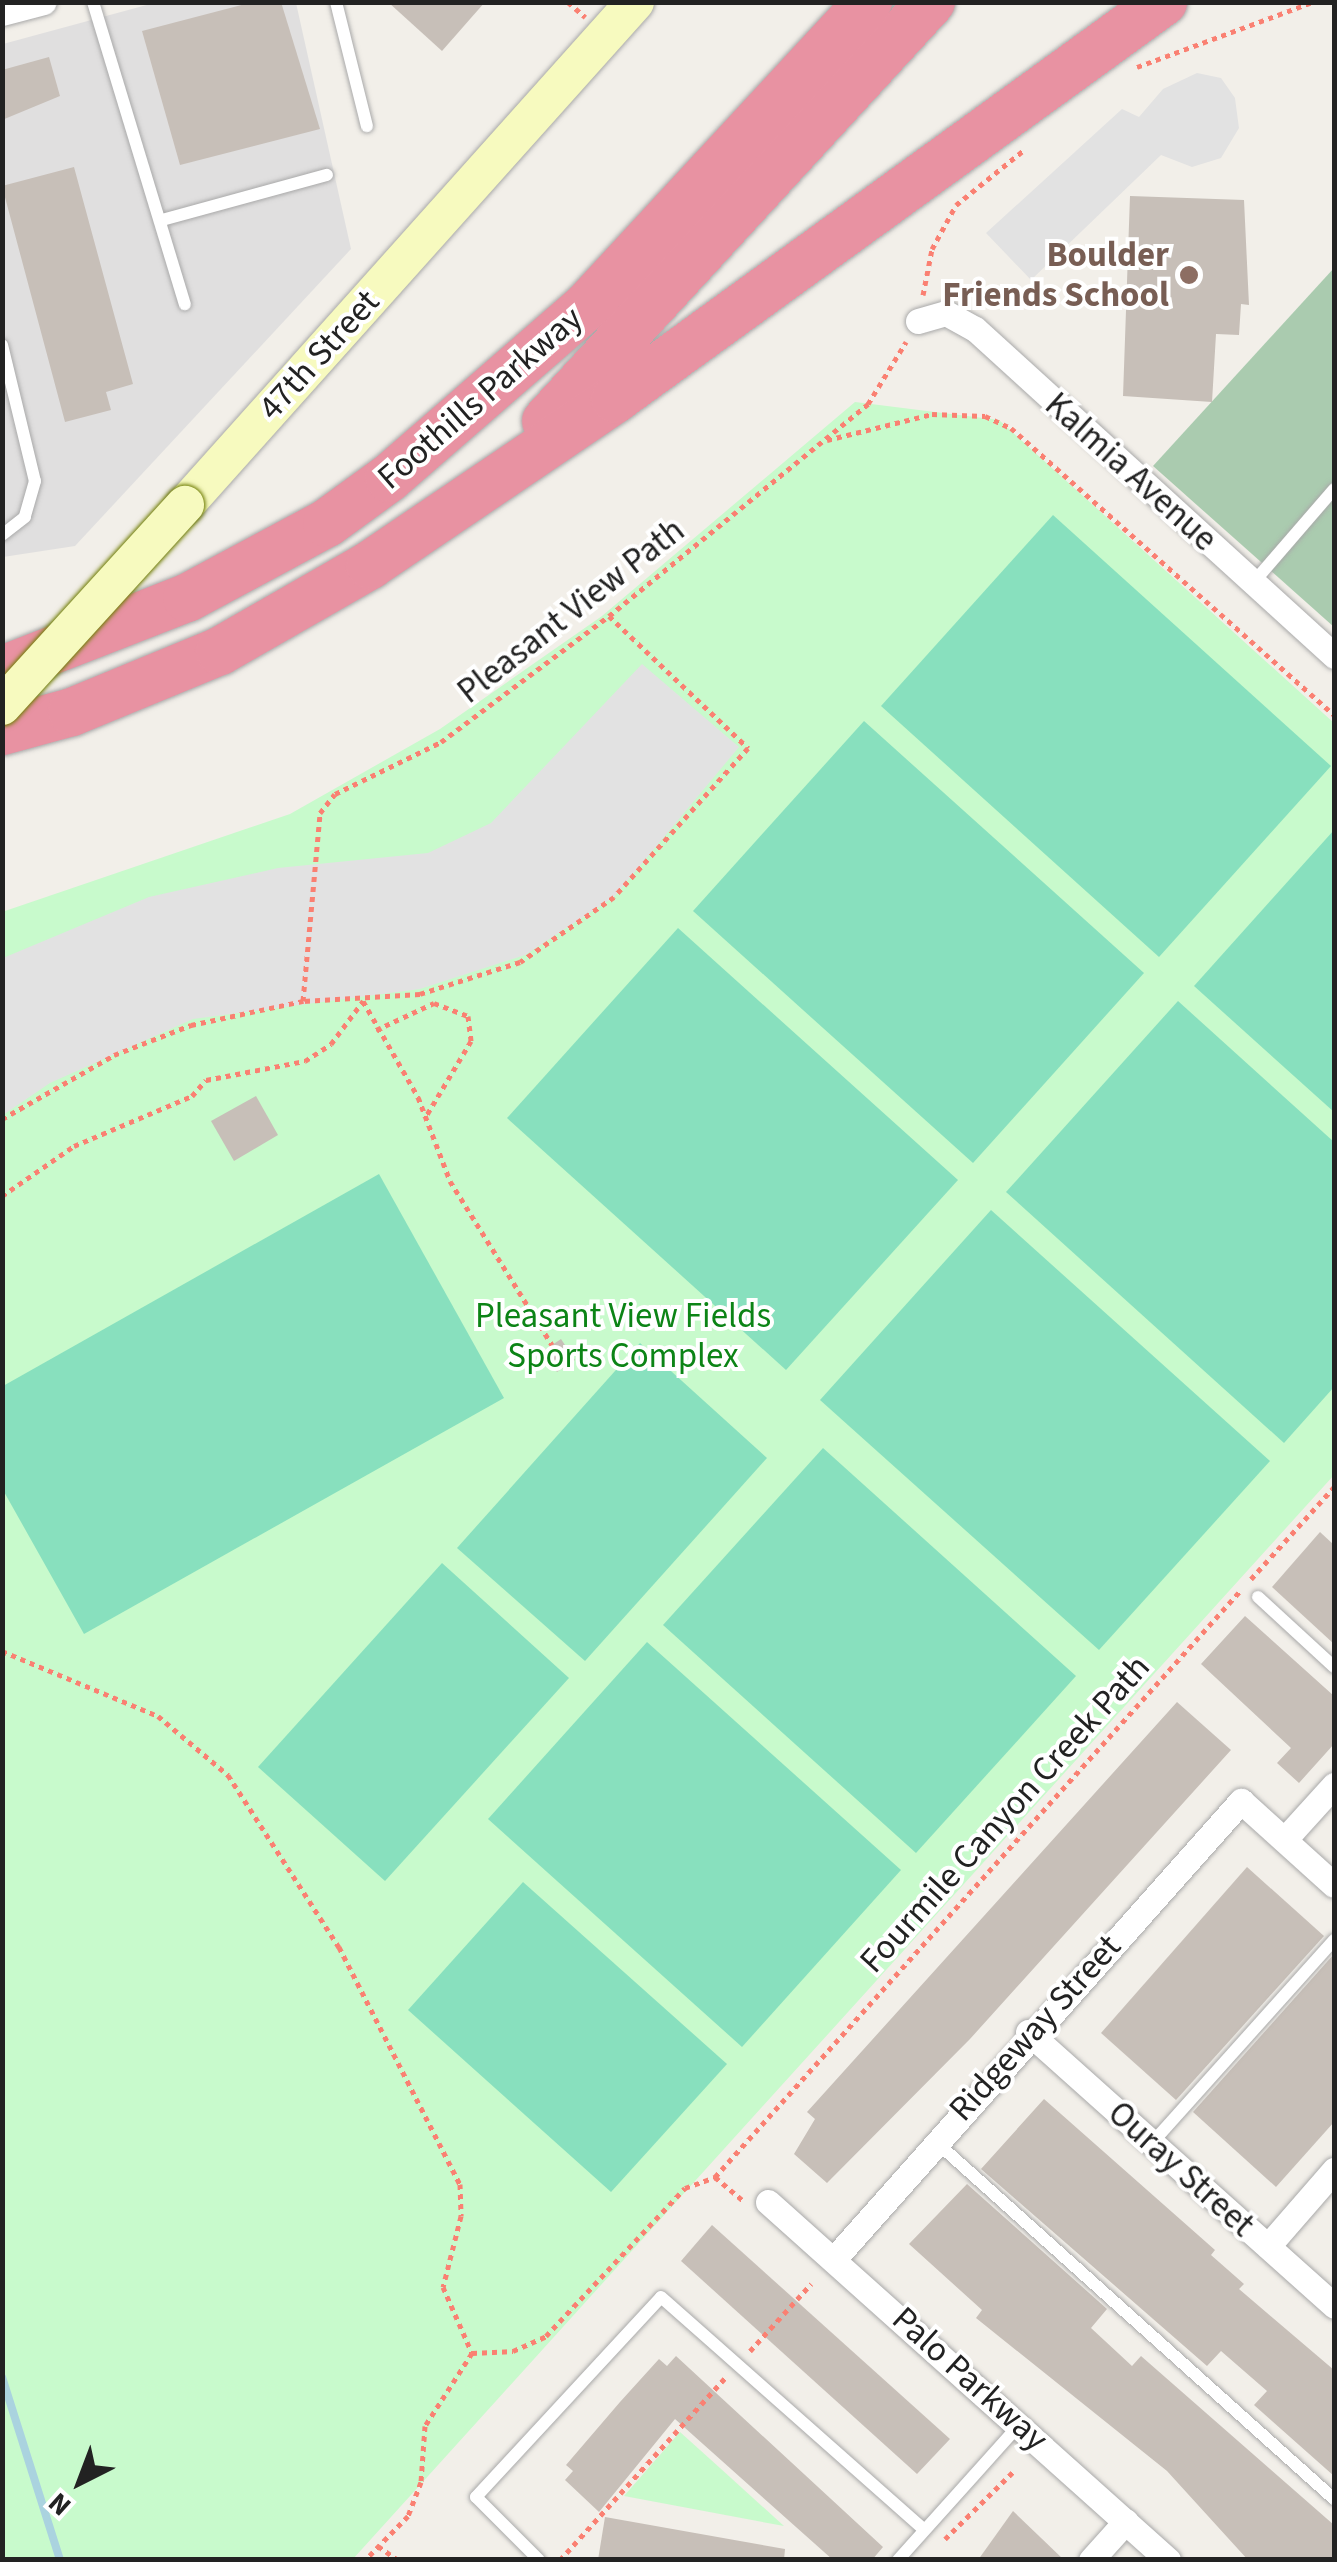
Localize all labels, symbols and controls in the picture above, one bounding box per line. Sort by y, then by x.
place label: Boulder Friends School [942,234,1169,316]
marker: Boulder Friends School [1178,264,1200,286]
street label: 47th Street [250,281,388,429]
street label: Foothills Parkway [369,298,591,498]
street label: Kalmia Avenue [1036,384,1226,560]
street label: Pleasant View Path [449,509,693,713]
park label: Pleasant View Fields Sports Complex [475,1295,771,1377]
street label: Fourmile Canyon Creek Path [851,1646,1159,1982]
street label: Ridgeway Street [940,1926,1130,2130]
street label: Ouray Street [1099,2092,1263,2246]
street label: Palo Parkway [883,2298,1057,2460]
north arrow [30,2432,130,2532]
text: N [40,2483,80,2525]

